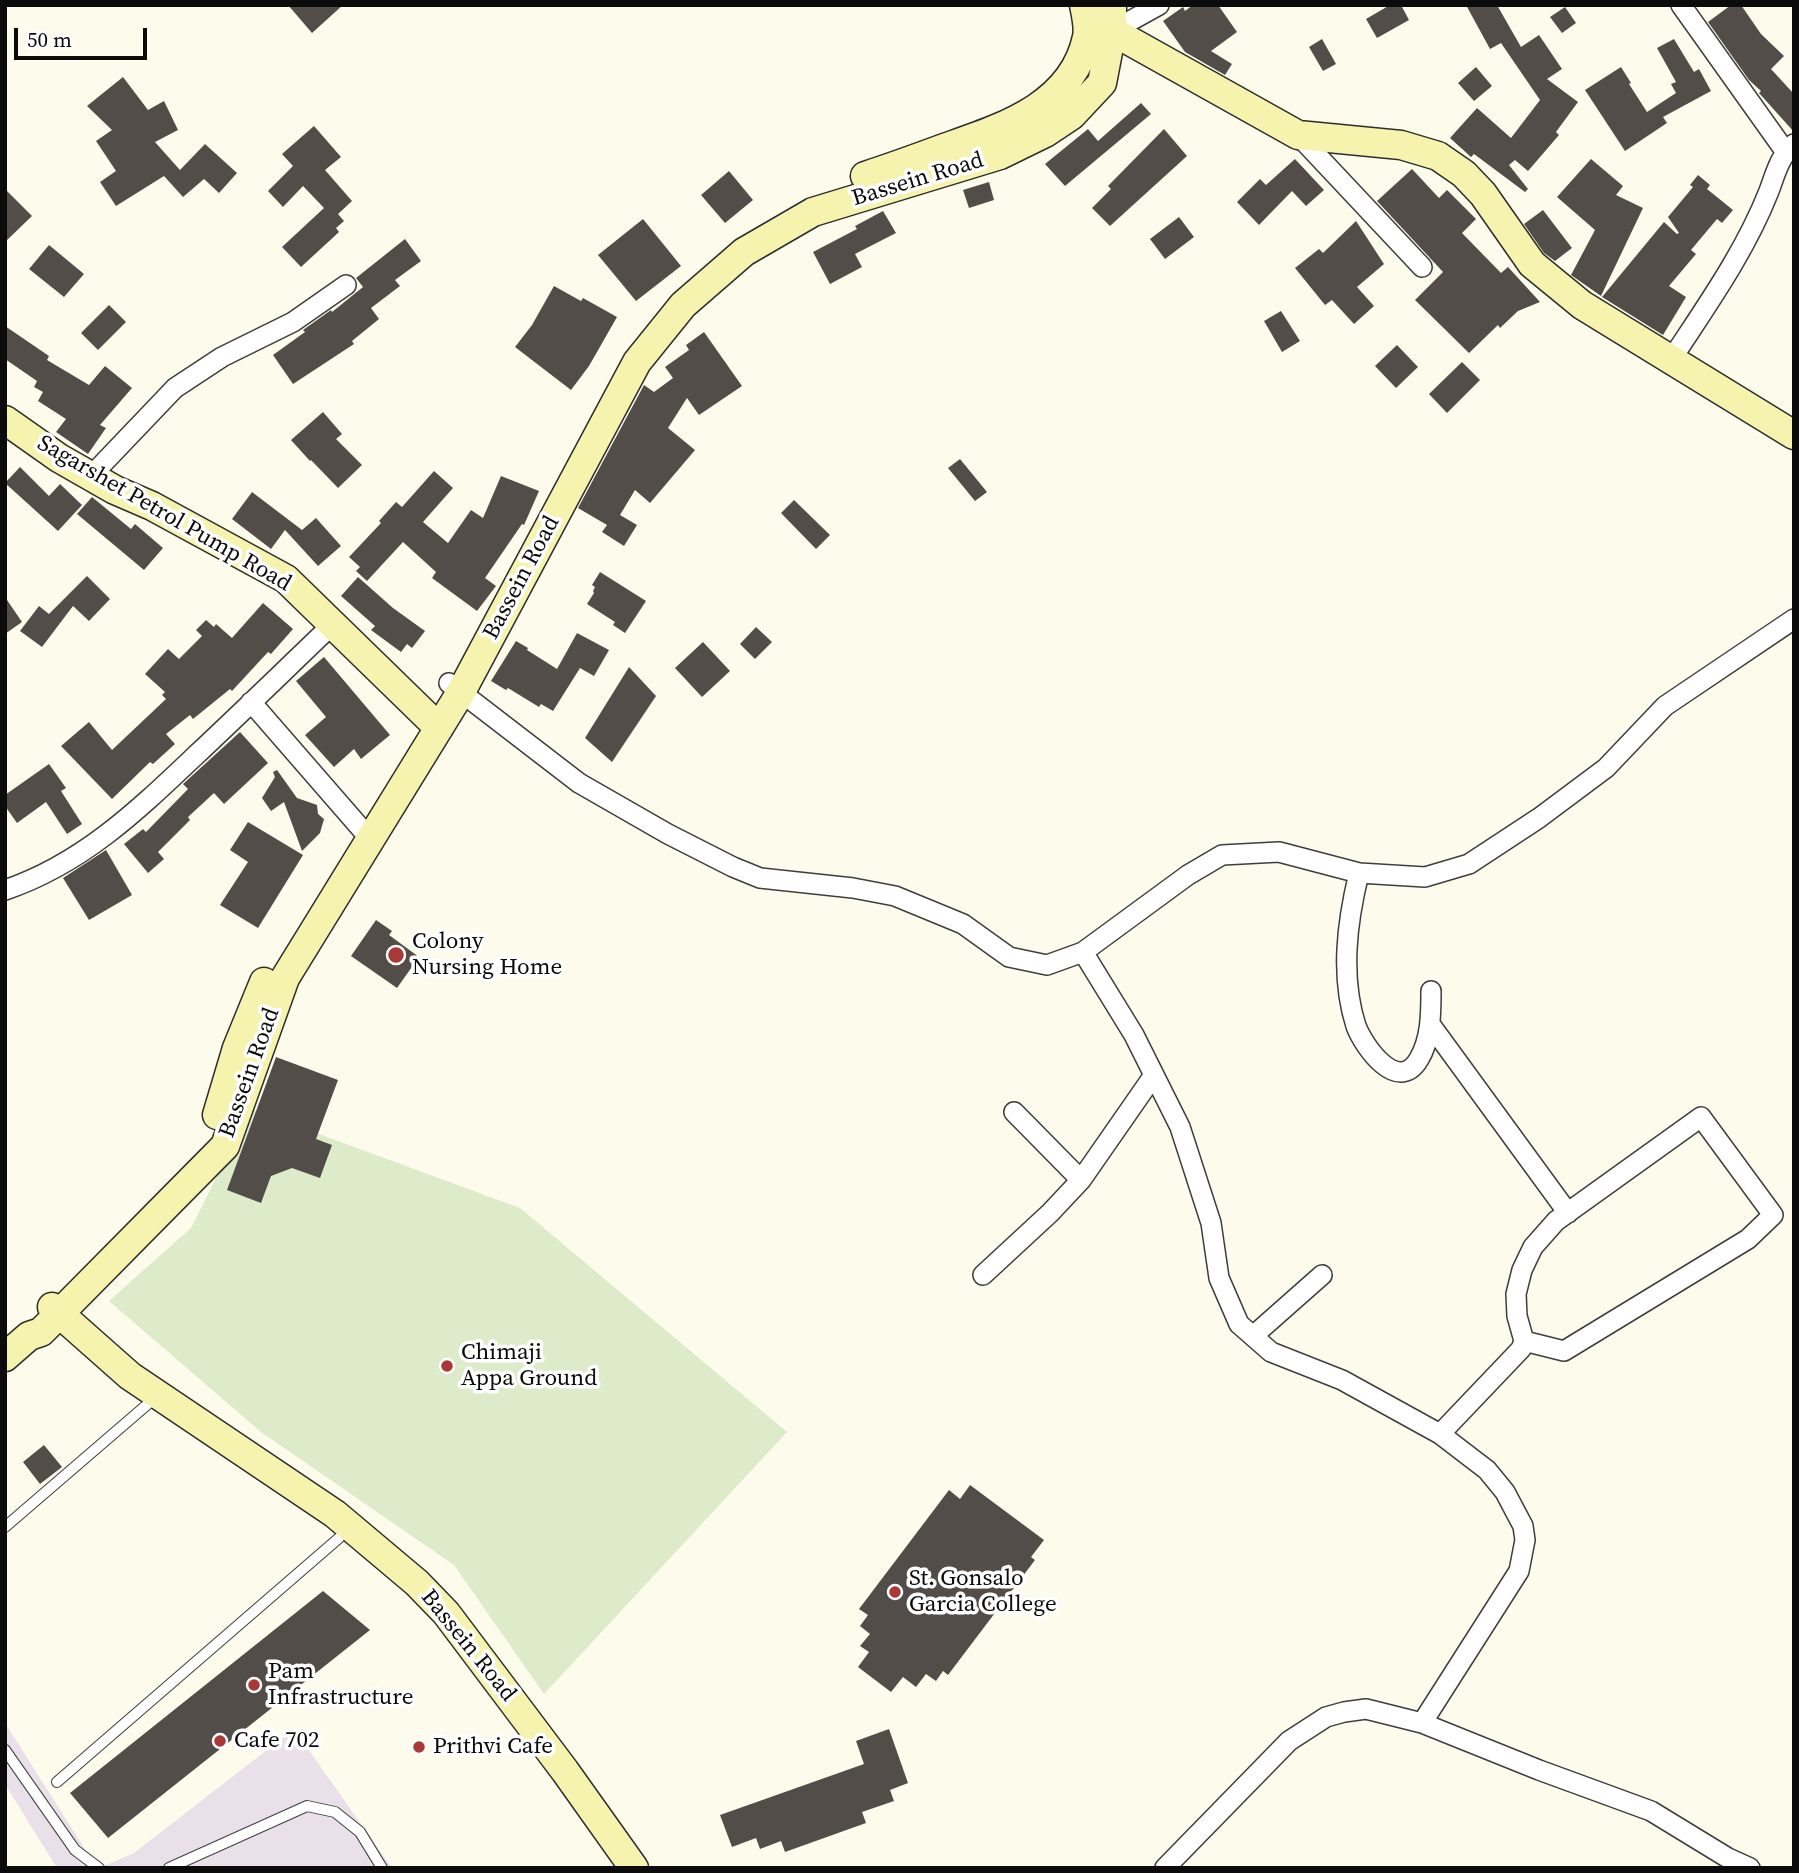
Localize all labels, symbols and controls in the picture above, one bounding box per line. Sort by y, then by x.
scale bar [18,14,150,58]
text: 50 m [27,25,72,54]
street label: Bassein Road [849,147,987,213]
street label: Sagarshet Petrol Pump Road [32,430,296,598]
street label: Bassein Road [478,511,566,645]
place label: Colony Nursing Home [412,928,562,982]
marker: Colony Nursing Home [386,945,406,965]
street label: Bassein Road [214,1004,286,1142]
place label: Chimaji Appa Ground [461,1339,597,1393]
marker: Chimaji Appa Ground [439,1358,455,1374]
place label: St. Gonsalo Garcia College [909,1565,1057,1619]
street label: Bassein Road [414,1584,522,1708]
marker: St. Gonsalo Garcia College [887,1584,903,1600]
place label: Pam Infrastructure [268,1658,413,1712]
marker: Pam Infrastructure [246,1677,262,1693]
place label: Cafe 702 [234,1727,320,1755]
marker: Cafe 702 [212,1733,228,1749]
place label: Prithvi Cafe [433,1733,553,1761]
marker: Prithvi Cafe [411,1739,427,1755]

